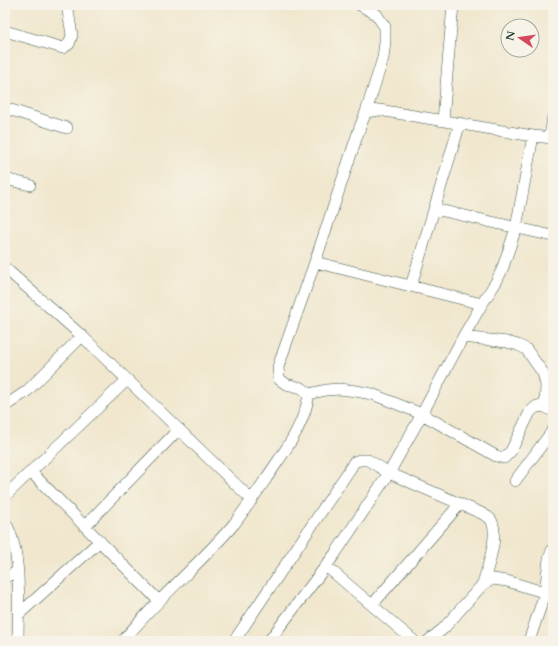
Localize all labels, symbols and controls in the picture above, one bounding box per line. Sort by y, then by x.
north arrow [500,18,540,58]
text: N [502,29,519,42]

